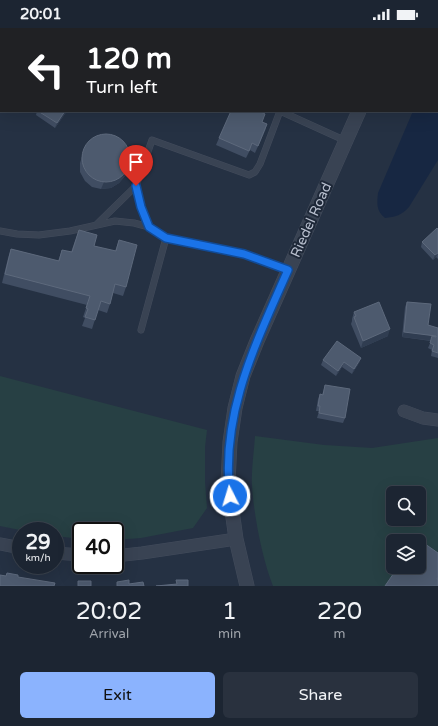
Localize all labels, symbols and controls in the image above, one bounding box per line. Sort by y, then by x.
text: 20:01 [20,5,62,23]
text: 120 m [86,42,172,76]
icon: left [20,44,72,96]
text: Turn left [86,76,158,98]
pin [119,145,153,186]
icon: arrive [125,151,147,173]
street label: Riedel Road [287,180,335,260]
position arrow [209,475,251,517]
map controls [386,486,426,574]
button: search [386,486,426,526]
speed limit sign: 40 [72,522,124,574]
text: 29 [25,531,51,555]
button: layers [386,534,426,574]
text: km/h [25,552,51,564]
text: 20:02 [76,597,142,626]
text: 1 [222,597,237,626]
text: 220 [317,597,362,626]
text: Arrival [89,626,129,642]
text: min [218,626,241,642]
text: m [334,626,346,642]
button: Exit [20,672,215,718]
button: Share [223,672,418,718]

